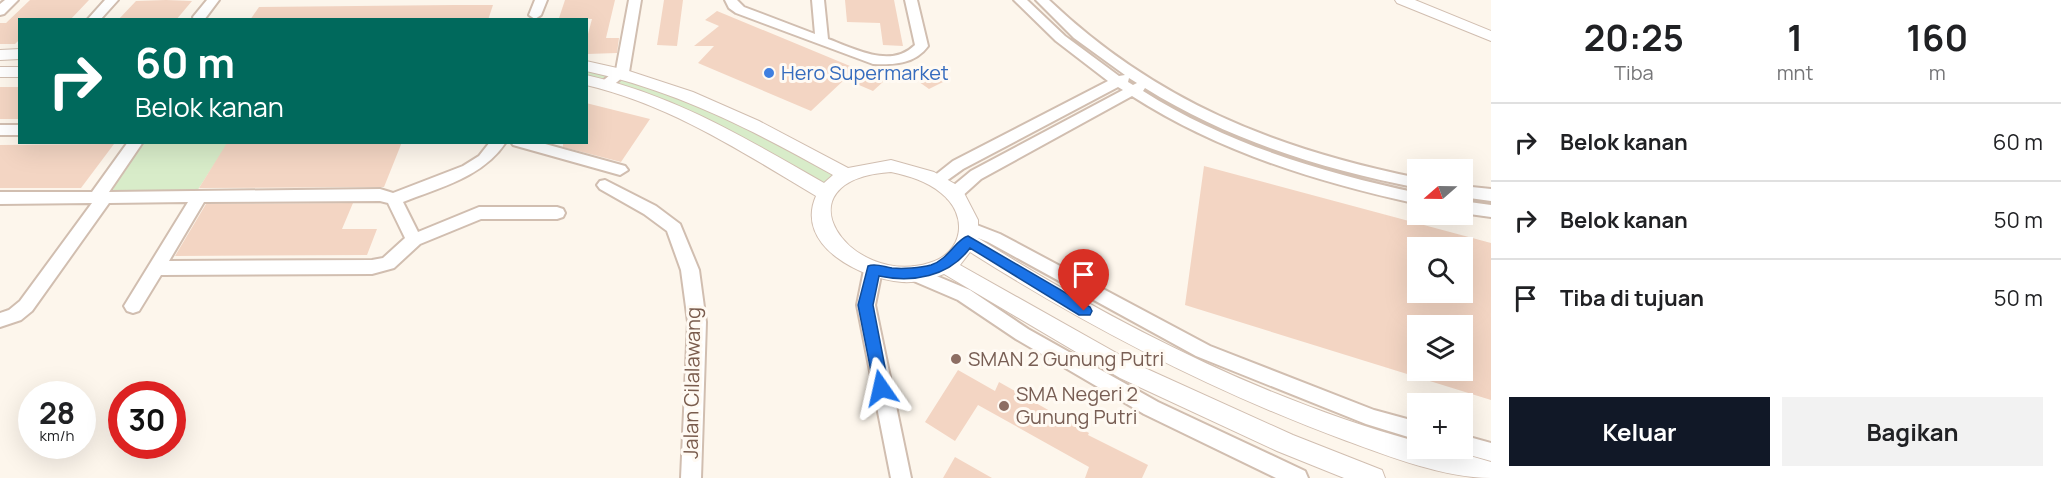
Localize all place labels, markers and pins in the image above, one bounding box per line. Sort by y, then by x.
place label: Hero Supermarket [781,59,949,86]
marker: Hero Supermarket [762,66,776,80]
pin [1058,249,1109,311]
place label: SMAN 2 Gunung Putri [968,345,1164,372]
marker: SMAN 2 Gunung Putri [949,352,963,366]
place label: SMA Negeri 2 Gunung Putri [1016,380,1138,430]
marker: SMA Negeri 2 Gunung Putri [997,399,1011,413]

